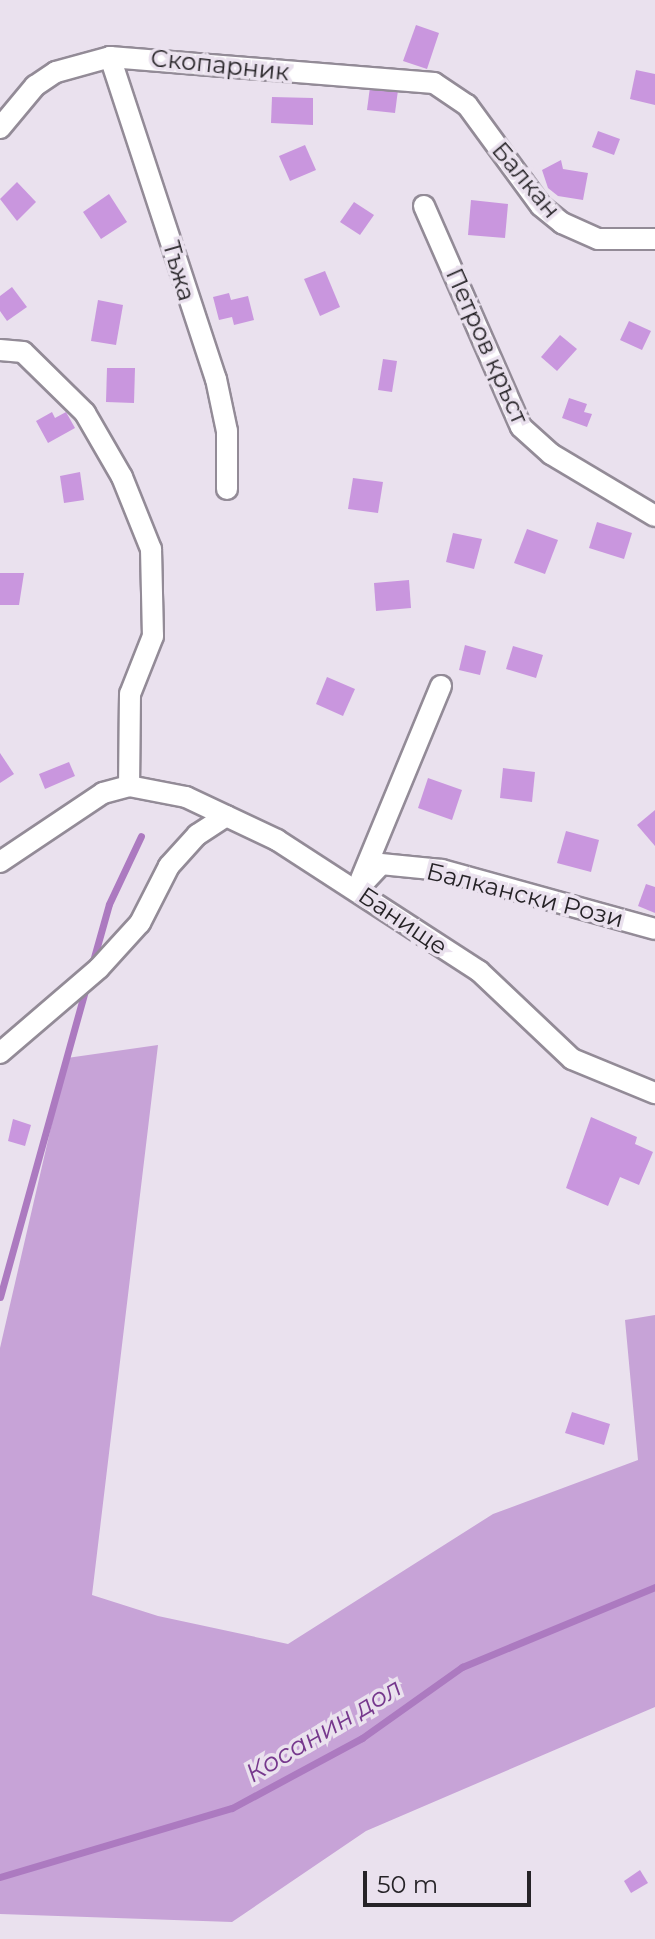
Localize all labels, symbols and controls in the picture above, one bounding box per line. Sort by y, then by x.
street label: Скопарник [149,43,291,87]
street label: Балкан [486,136,566,224]
street label: Тъжа [157,238,201,304]
street label: Петров кръст [440,264,534,428]
street label: Балкански Рози [423,857,627,933]
street label: Банище [353,881,453,961]
water label: Косанин дол [240,1672,408,1790]
scale bar [367,1855,535,1905]
text: 50 m [377,1870,438,1899]

